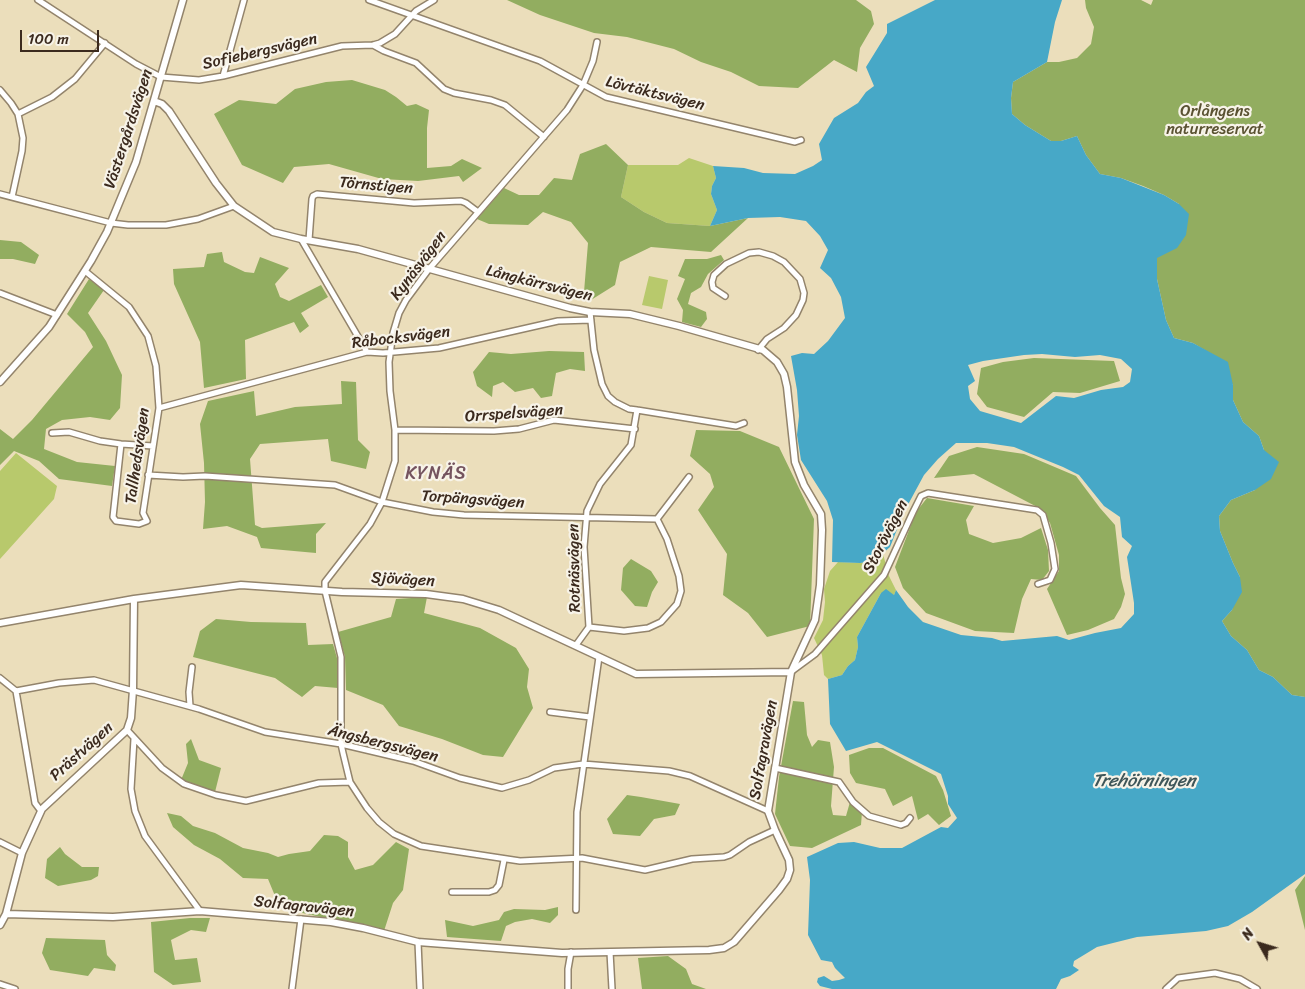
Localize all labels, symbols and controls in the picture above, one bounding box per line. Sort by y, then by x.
scale bar [22,20,101,52]
text: 100 m [28,26,69,52]
street label: Sofiebergsvägen [201,29,319,75]
street label: Västergårdsvägen [101,67,157,191]
street label: Lövtäktsvägen [604,72,706,116]
park label: Orlångens naturreservat [1166,102,1264,140]
street label: Törnstigen [338,173,414,199]
street label: Kynäsvägen [387,228,451,304]
street label: Långkärrsvägen [484,262,594,306]
street label: Råbocksvägen [351,322,451,354]
street label: Orrspelsvägen [464,401,564,427]
street label: Tallhedsvägen [122,407,154,505]
district label: KYNÄS [405,463,467,485]
street label: Torpängsvägen [421,487,525,513]
street label: Storövägen [859,497,913,577]
street label: Rotnäsvägen [565,524,585,612]
street label: Sjövägen [371,569,435,591]
street label: Solfagravägen [746,699,782,801]
street label: Prästvägen [46,719,118,785]
street label: Ängsbergsvägen [326,721,440,767]
water label: Trehörningen [1093,770,1195,792]
street label: Solfagravägen [253,892,355,922]
north arrow [1235,919,1285,969]
text: N [1235,923,1261,946]

